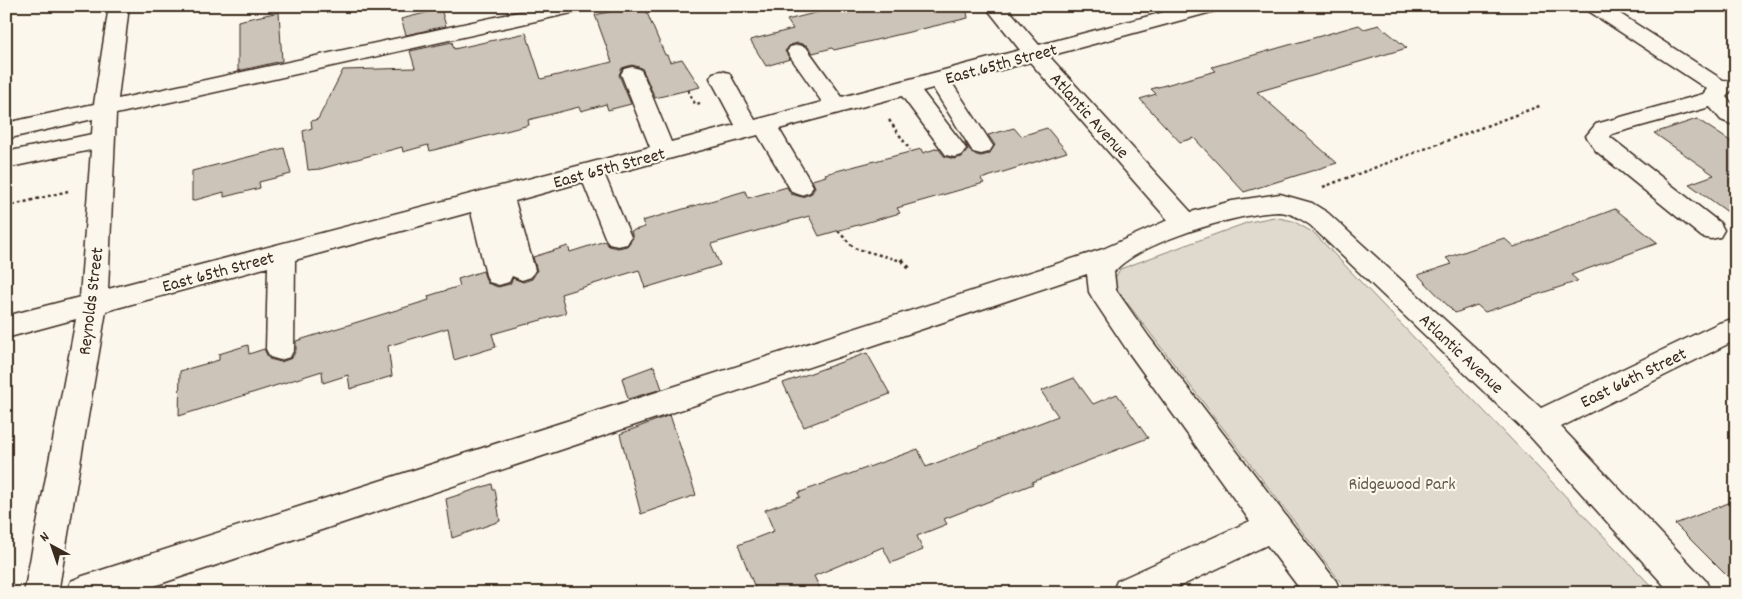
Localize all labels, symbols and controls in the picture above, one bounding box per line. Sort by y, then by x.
street label: East 65th Street [943,38,1061,92]
street label: Atlantic Avenue [1043,68,1134,165]
street label: East 65th Street [551,142,669,196]
street label: Reynolds Street [73,246,112,357]
street label: East 65th Street [160,246,278,300]
street label: Atlantic Avenue [1412,309,1508,401]
street label: East 66th Street [1577,343,1692,416]
park label: Ridgewood Park [1348,473,1456,498]
north arrow [28,522,78,572]
text: N [36,528,54,547]

